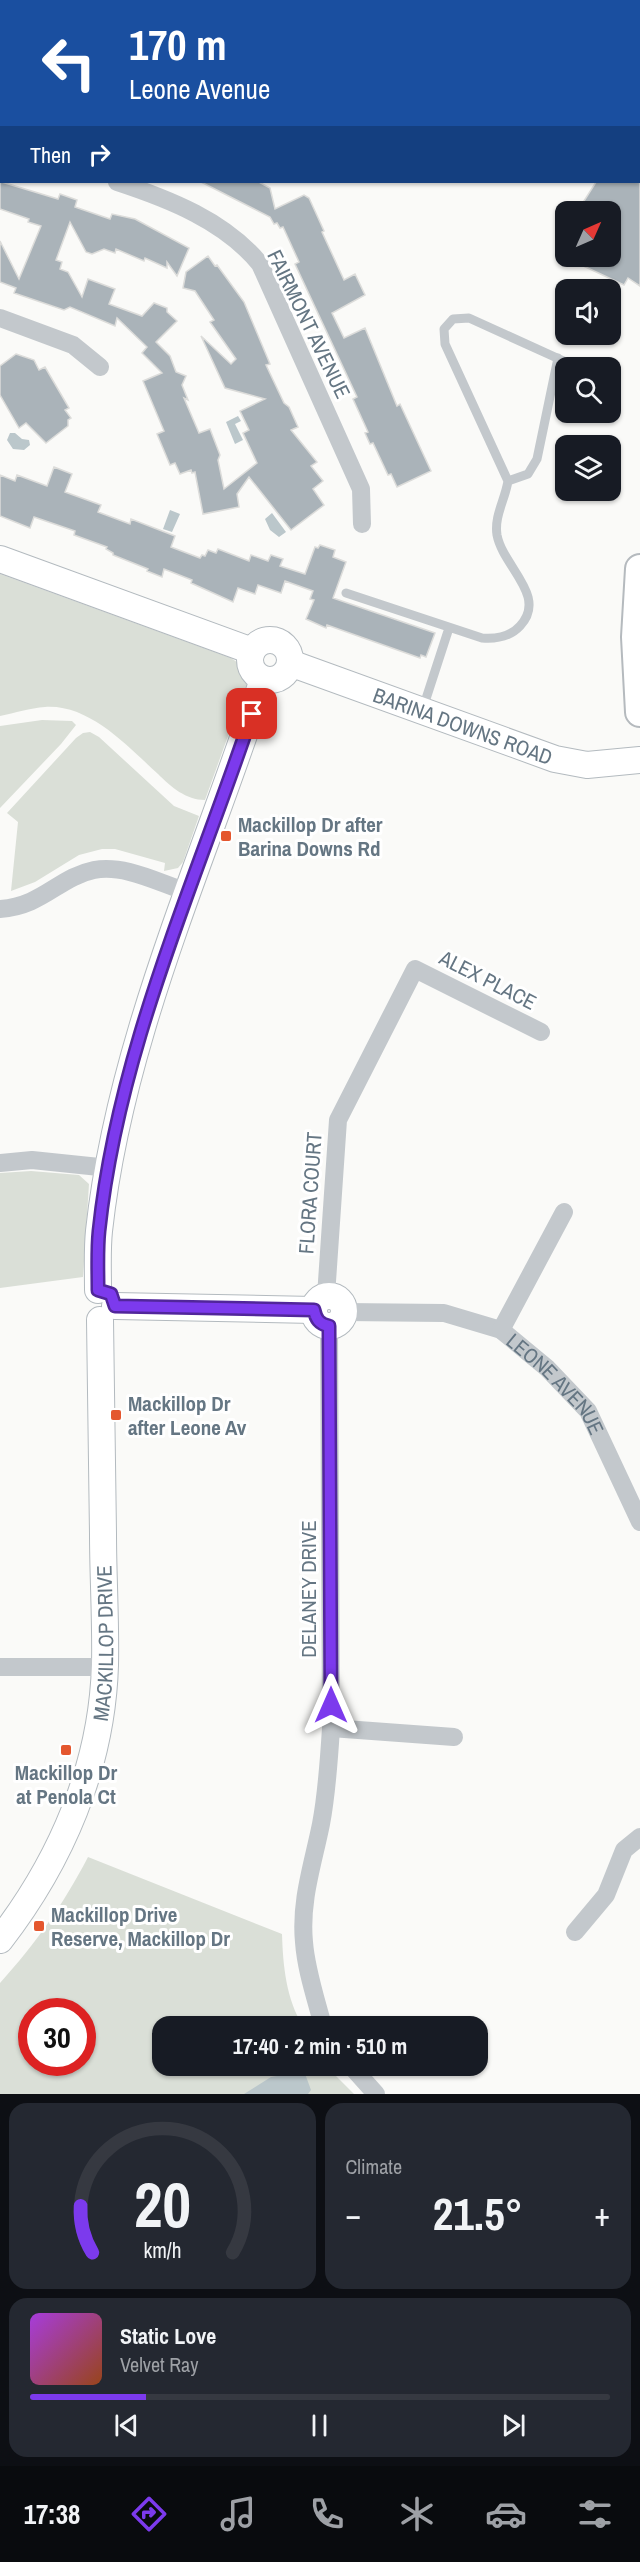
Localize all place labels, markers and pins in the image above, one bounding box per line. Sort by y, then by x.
pin [226,688,277,739]
place label: Mackillop Dr after Barina Downs Rd [238,810,383,863]
marker: Mackillop Dr after Barina Downs Rd [219,829,233,843]
place label: Mackillop Dr after Leone Av [128,1389,247,1442]
marker: Mackillop Dr after Leone Av [109,1408,123,1422]
marker: Mackillop Dr at Penola Ct [59,1743,73,1757]
place label: Mackillop Dr at Penola Ct [15,1758,117,1811]
place label: Mackillop Drive Reserve, Mackillop Dr [51,1900,230,1953]
marker: Mackillop Drive Reserve, Mackillop Dr [32,1919,46,1933]

